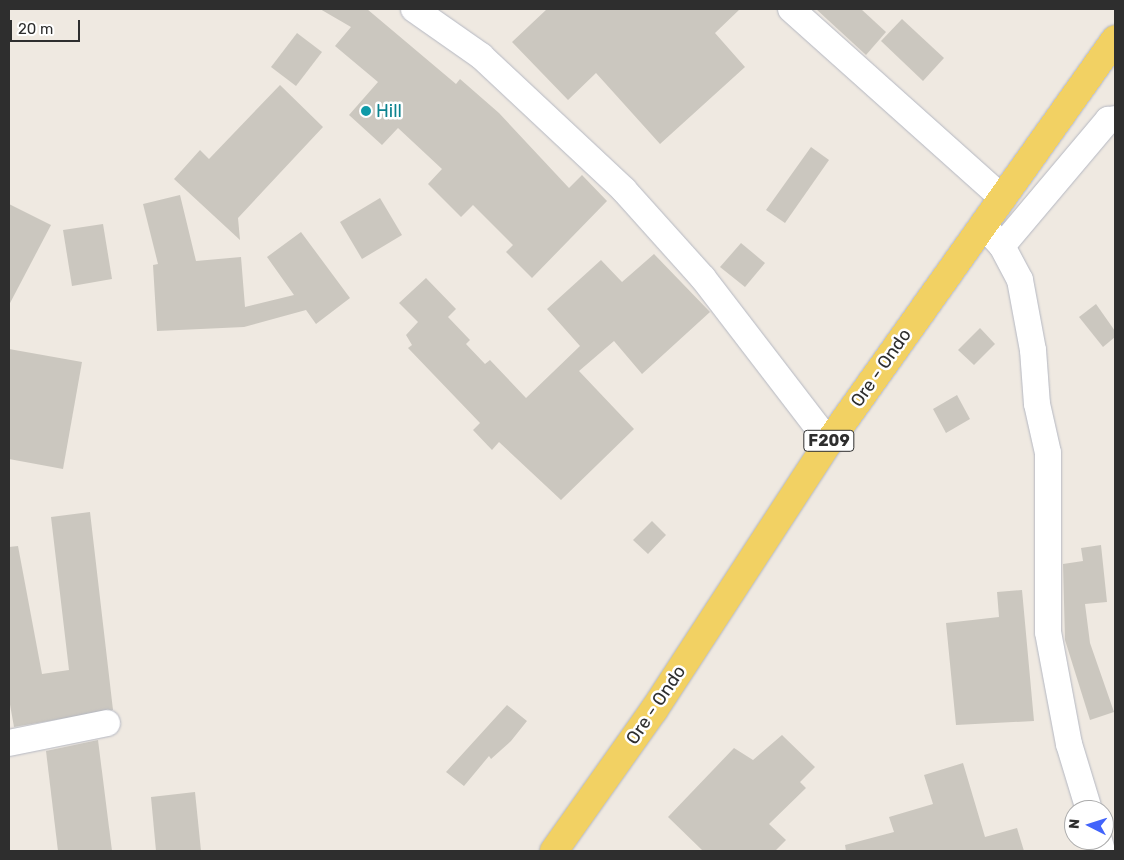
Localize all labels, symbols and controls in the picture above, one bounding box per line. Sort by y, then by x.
scale bar [12,10,82,42]
text: 20 m [18,20,53,38]
place label: Hill [376,100,402,122]
marker: Hill [360,105,372,117]
street label: Ore - Ondo [846,325,916,411]
road number: F209 [803,428,855,454]
street label: Ore - Ondo [622,661,690,749]
north arrow [1064,800,1114,850]
text: N [1066,818,1083,830]

